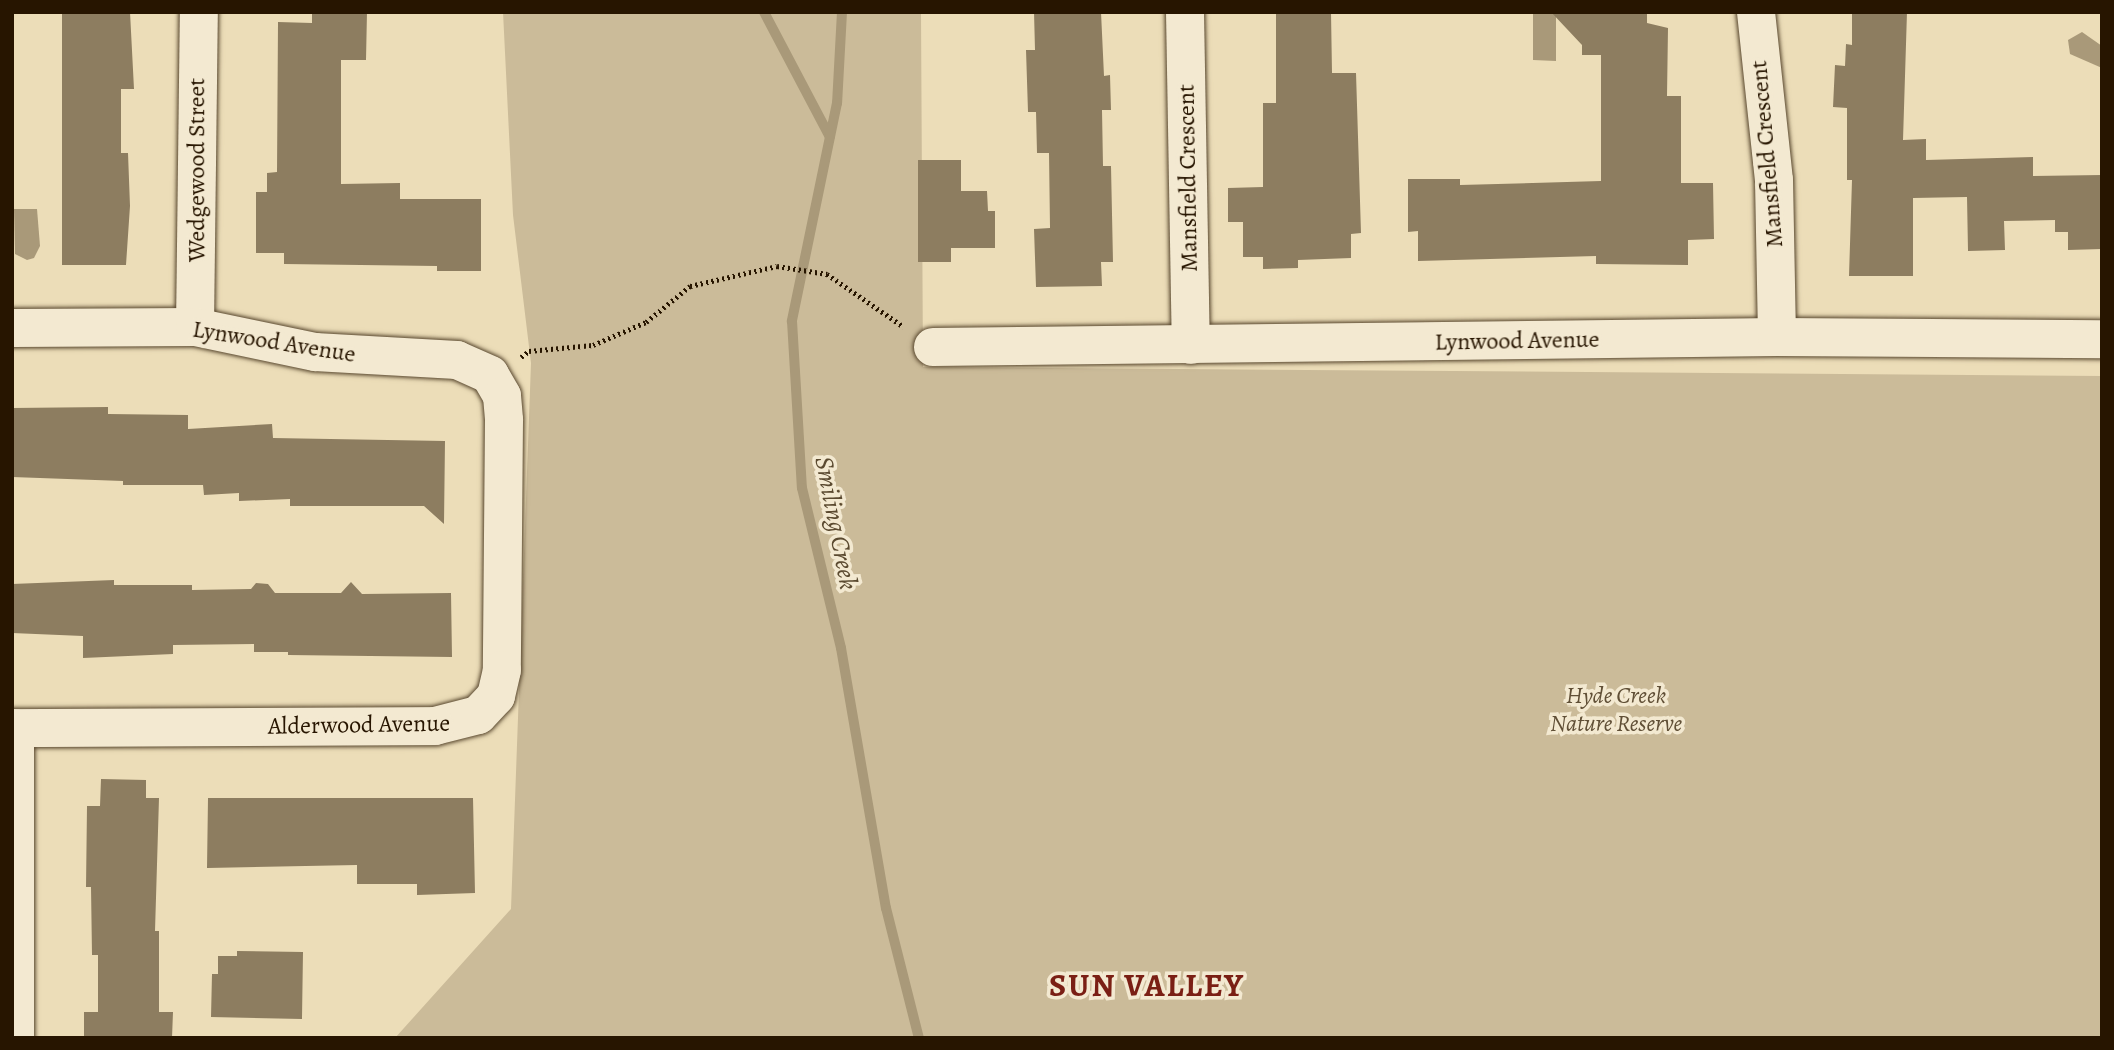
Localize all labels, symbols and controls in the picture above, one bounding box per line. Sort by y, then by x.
street label: Mansfield Crescent [1744,59,1790,249]
street label: Wedgewood Street [183,78,211,262]
street label: Mansfield Crescent [1172,84,1204,272]
street label: Lynwood Avenue [190,315,358,369]
street label: Lynwood Avenue [1434,325,1600,357]
water label: Smiling Creek [808,454,864,592]
park label: Hyde Creek Nature Reserve [1550,682,1682,738]
street label: Alderwood Avenue [268,709,450,741]
district label: SUN VALLEY [1050,966,1244,1004]

